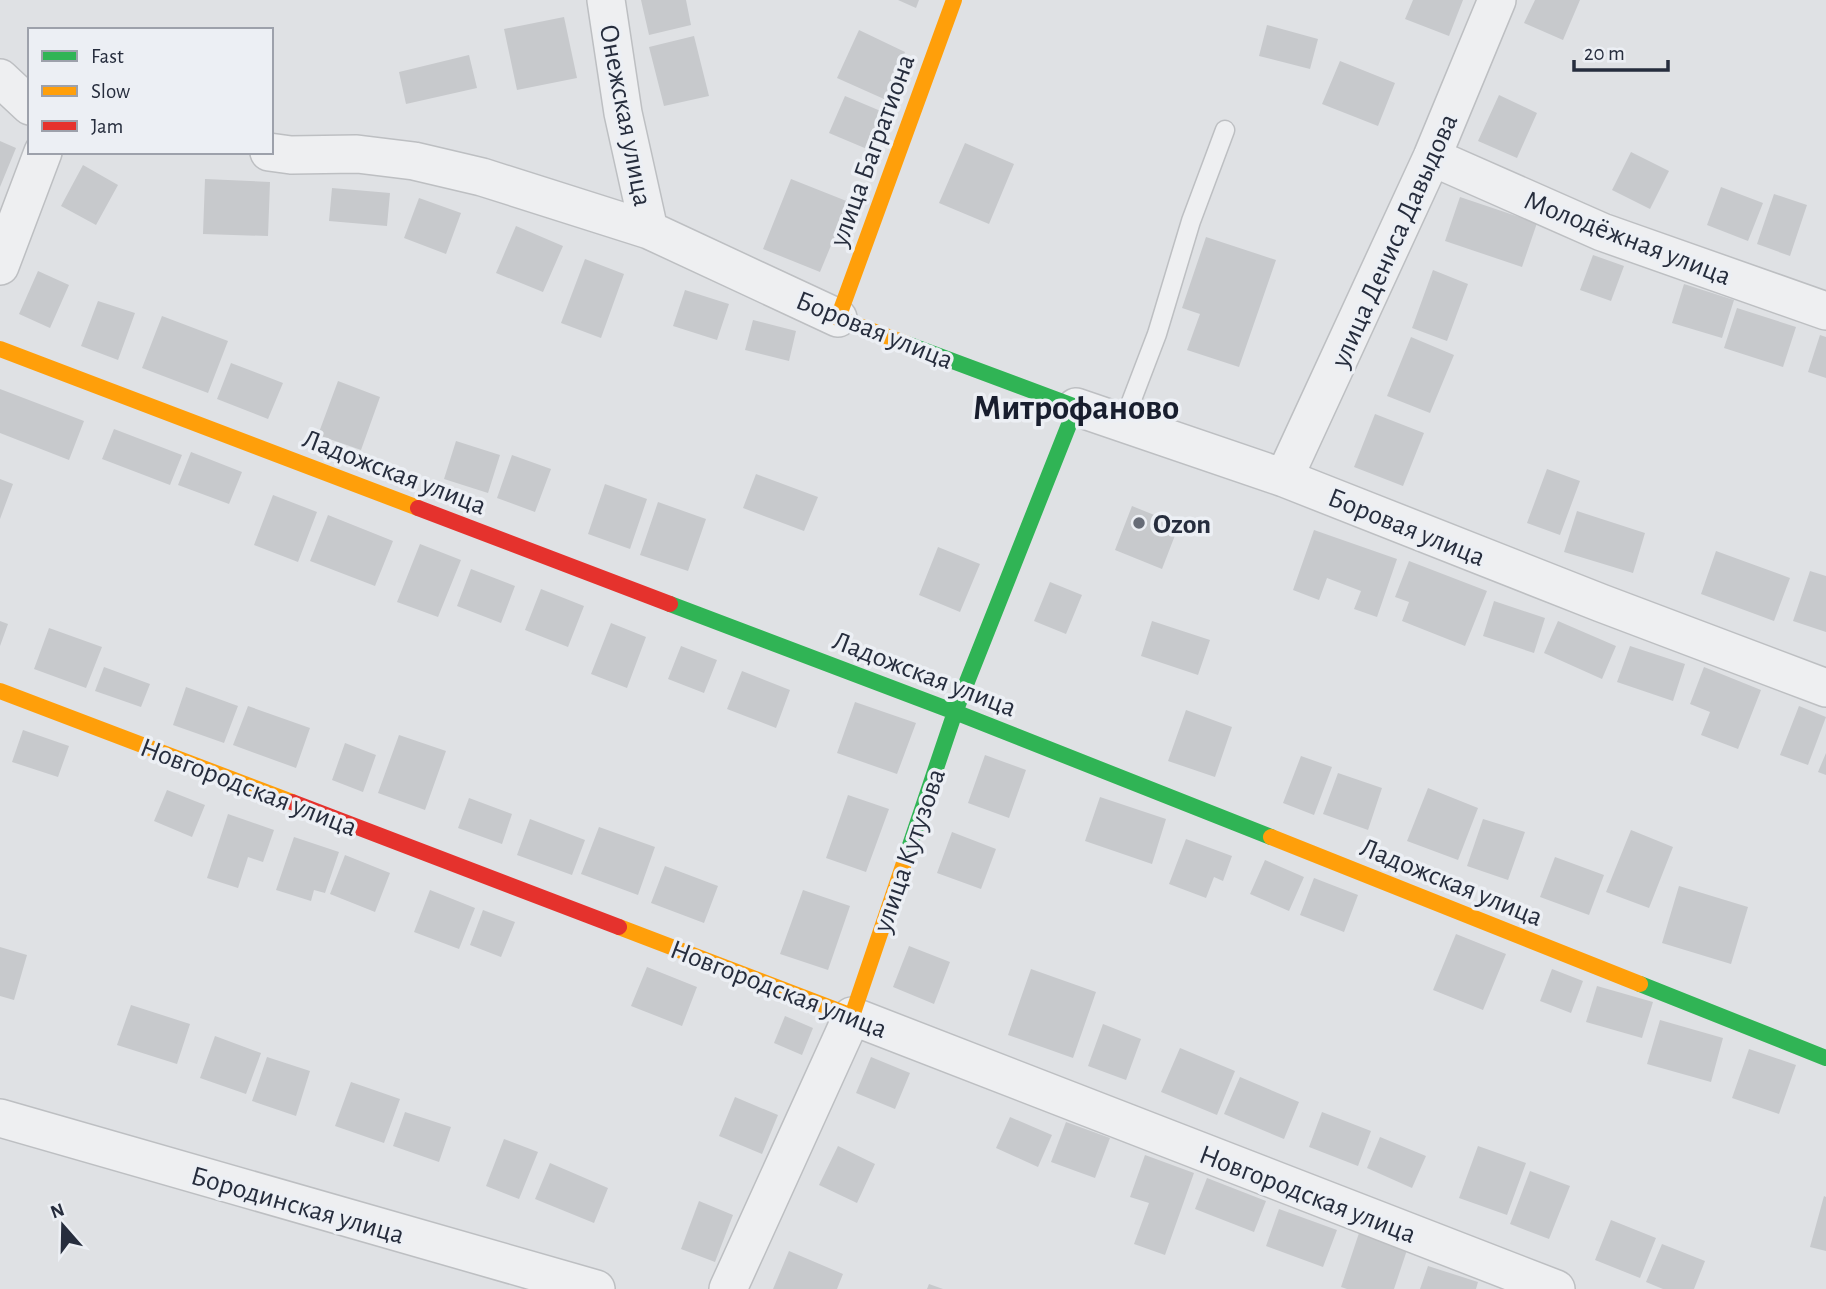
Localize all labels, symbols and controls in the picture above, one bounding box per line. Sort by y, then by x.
street label: Онежская улица [594,22,656,209]
legend [28,28,273,154]
scale bar [1574,28,1668,72]
text: 20 m [1584,43,1625,64]
text: Fast [91,46,124,67]
street label: улица Багратиона [825,51,921,251]
text: Slow [91,81,130,102]
street label: улица Дениса Давыдова [1326,110,1463,373]
text: Jam [91,116,123,137]
street label: Молодёжная улица [1520,187,1735,291]
street label: Боровая улица [792,287,957,375]
district label: Митрофаново [973,391,1179,426]
street label: Ладожская улица [299,425,490,521]
street label: Боровая улица [1324,484,1489,572]
place label: Ozon [1153,511,1211,539]
marker: Ozon [1131,515,1147,531]
street label: Ладожская улица [829,627,1020,723]
street label: Новгородская улица [136,734,361,842]
street label: улица Кутузова [868,765,951,937]
street label: Ладожская улица [1356,834,1547,932]
street label: Новгородская улица [666,936,891,1044]
street label: Новгородская улица [1195,1141,1420,1249]
street label: Бородинская улица [188,1162,408,1250]
north arrow [28,1191,98,1261]
text: N [48,1200,67,1223]

